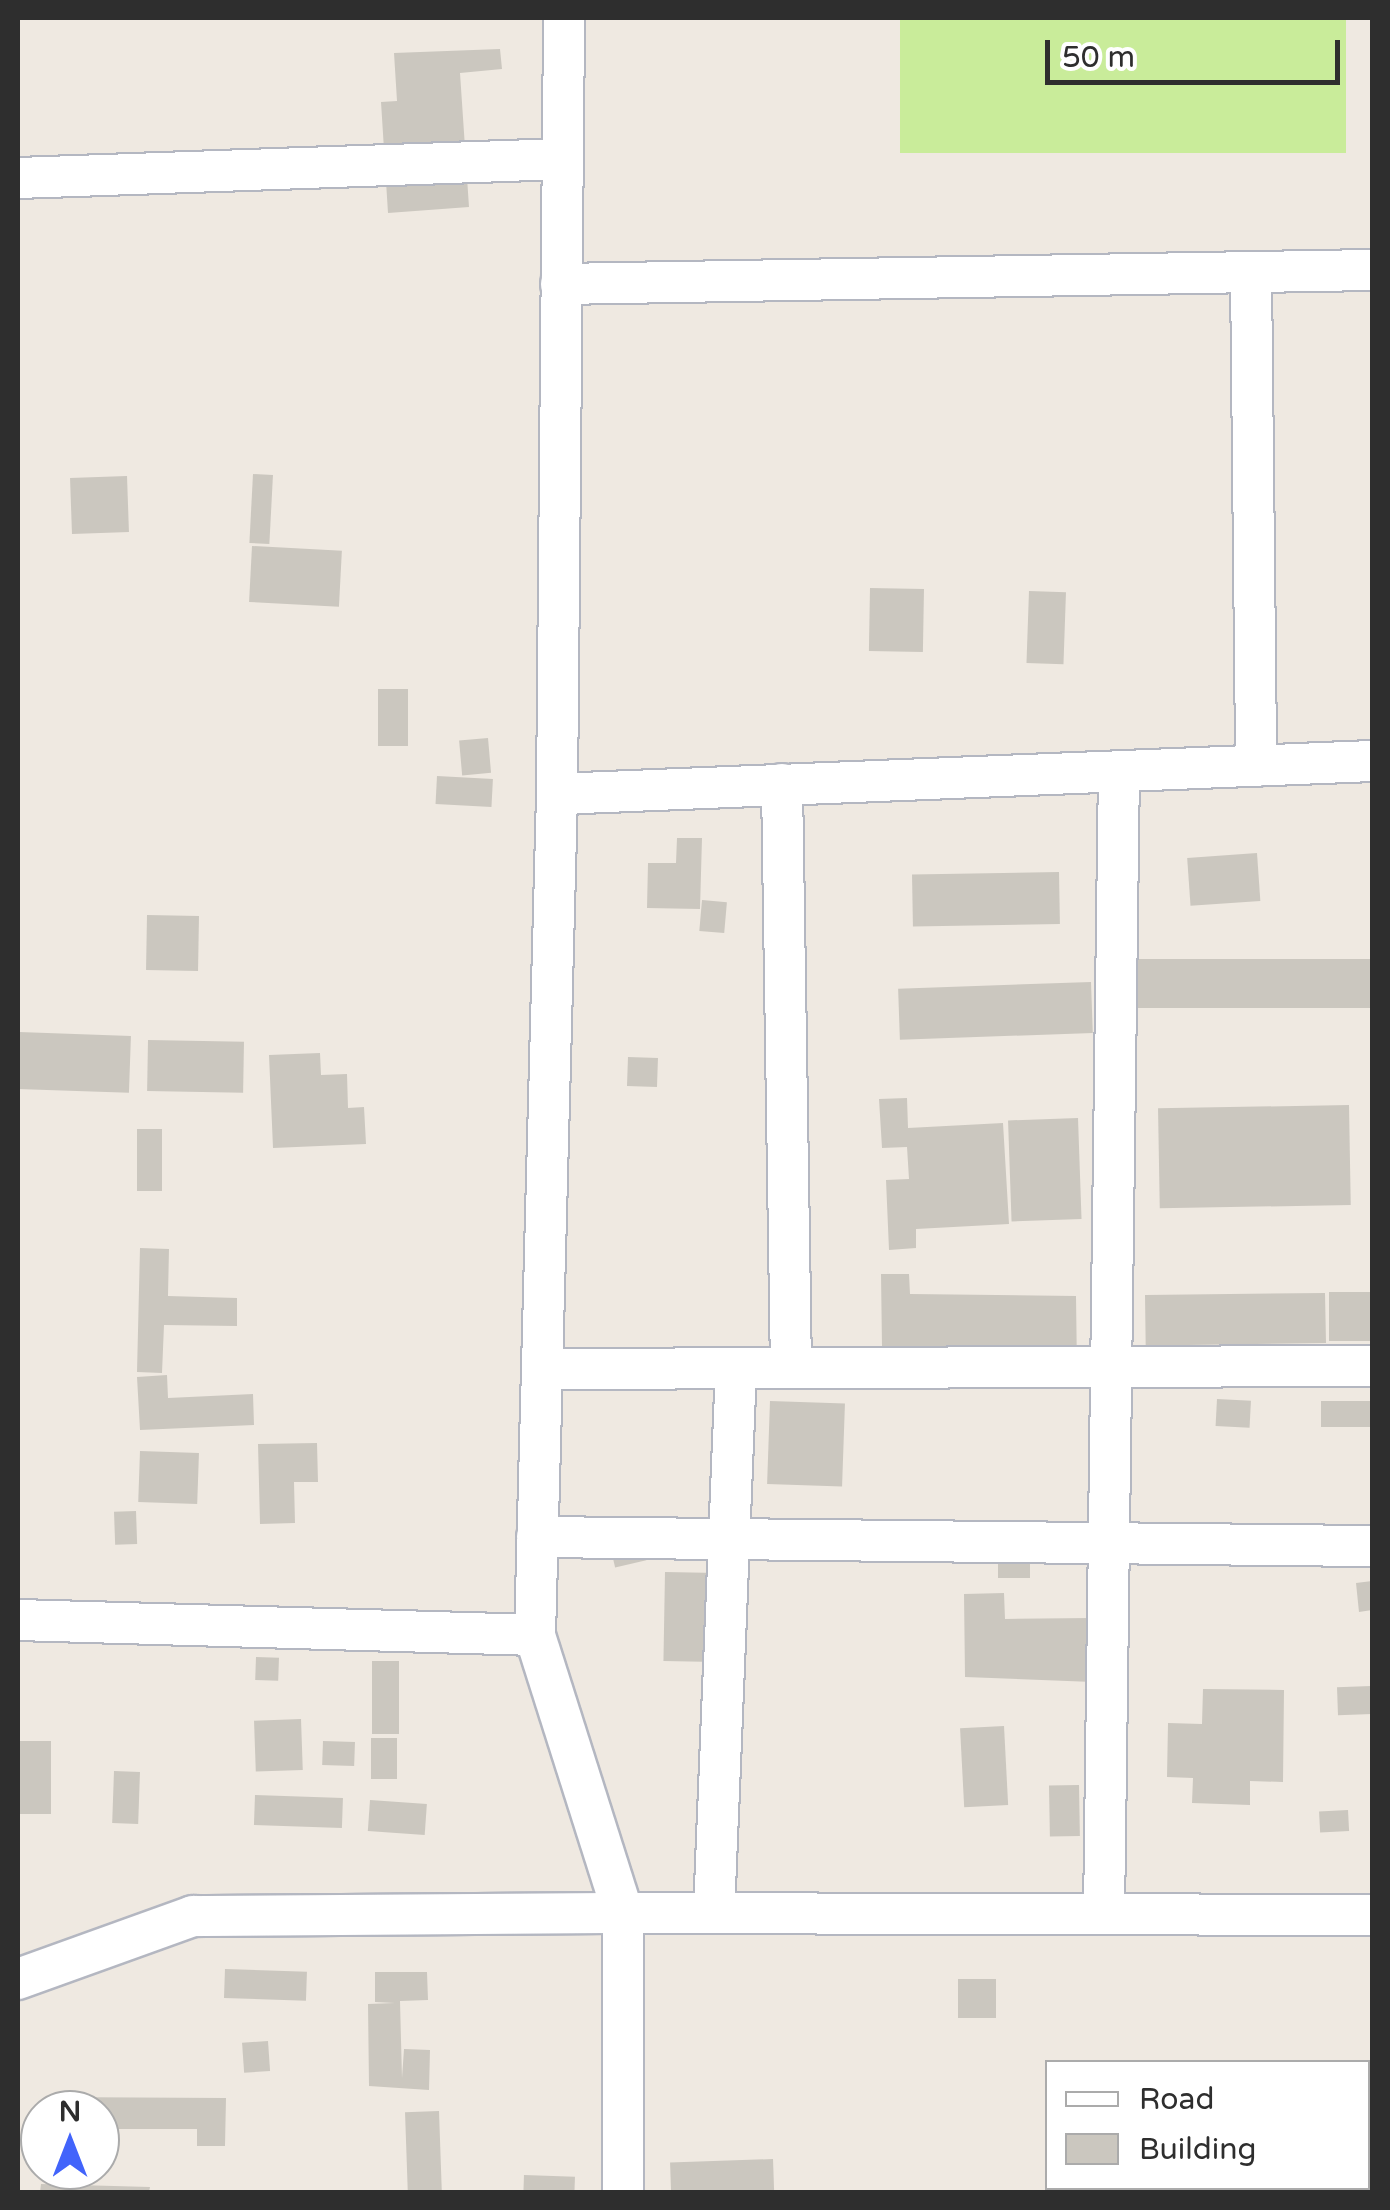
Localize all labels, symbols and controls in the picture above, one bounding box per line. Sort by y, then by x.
scale bar [1050,20,1345,82]
text: 50 m [1062,39,1135,76]
legend [1045,2060,1370,2190]
text: Road [1139,2081,1214,2118]
north arrow [20,2090,120,2190]
text: N [59,2095,81,2129]
text: Building [1139,2131,1256,2168]

